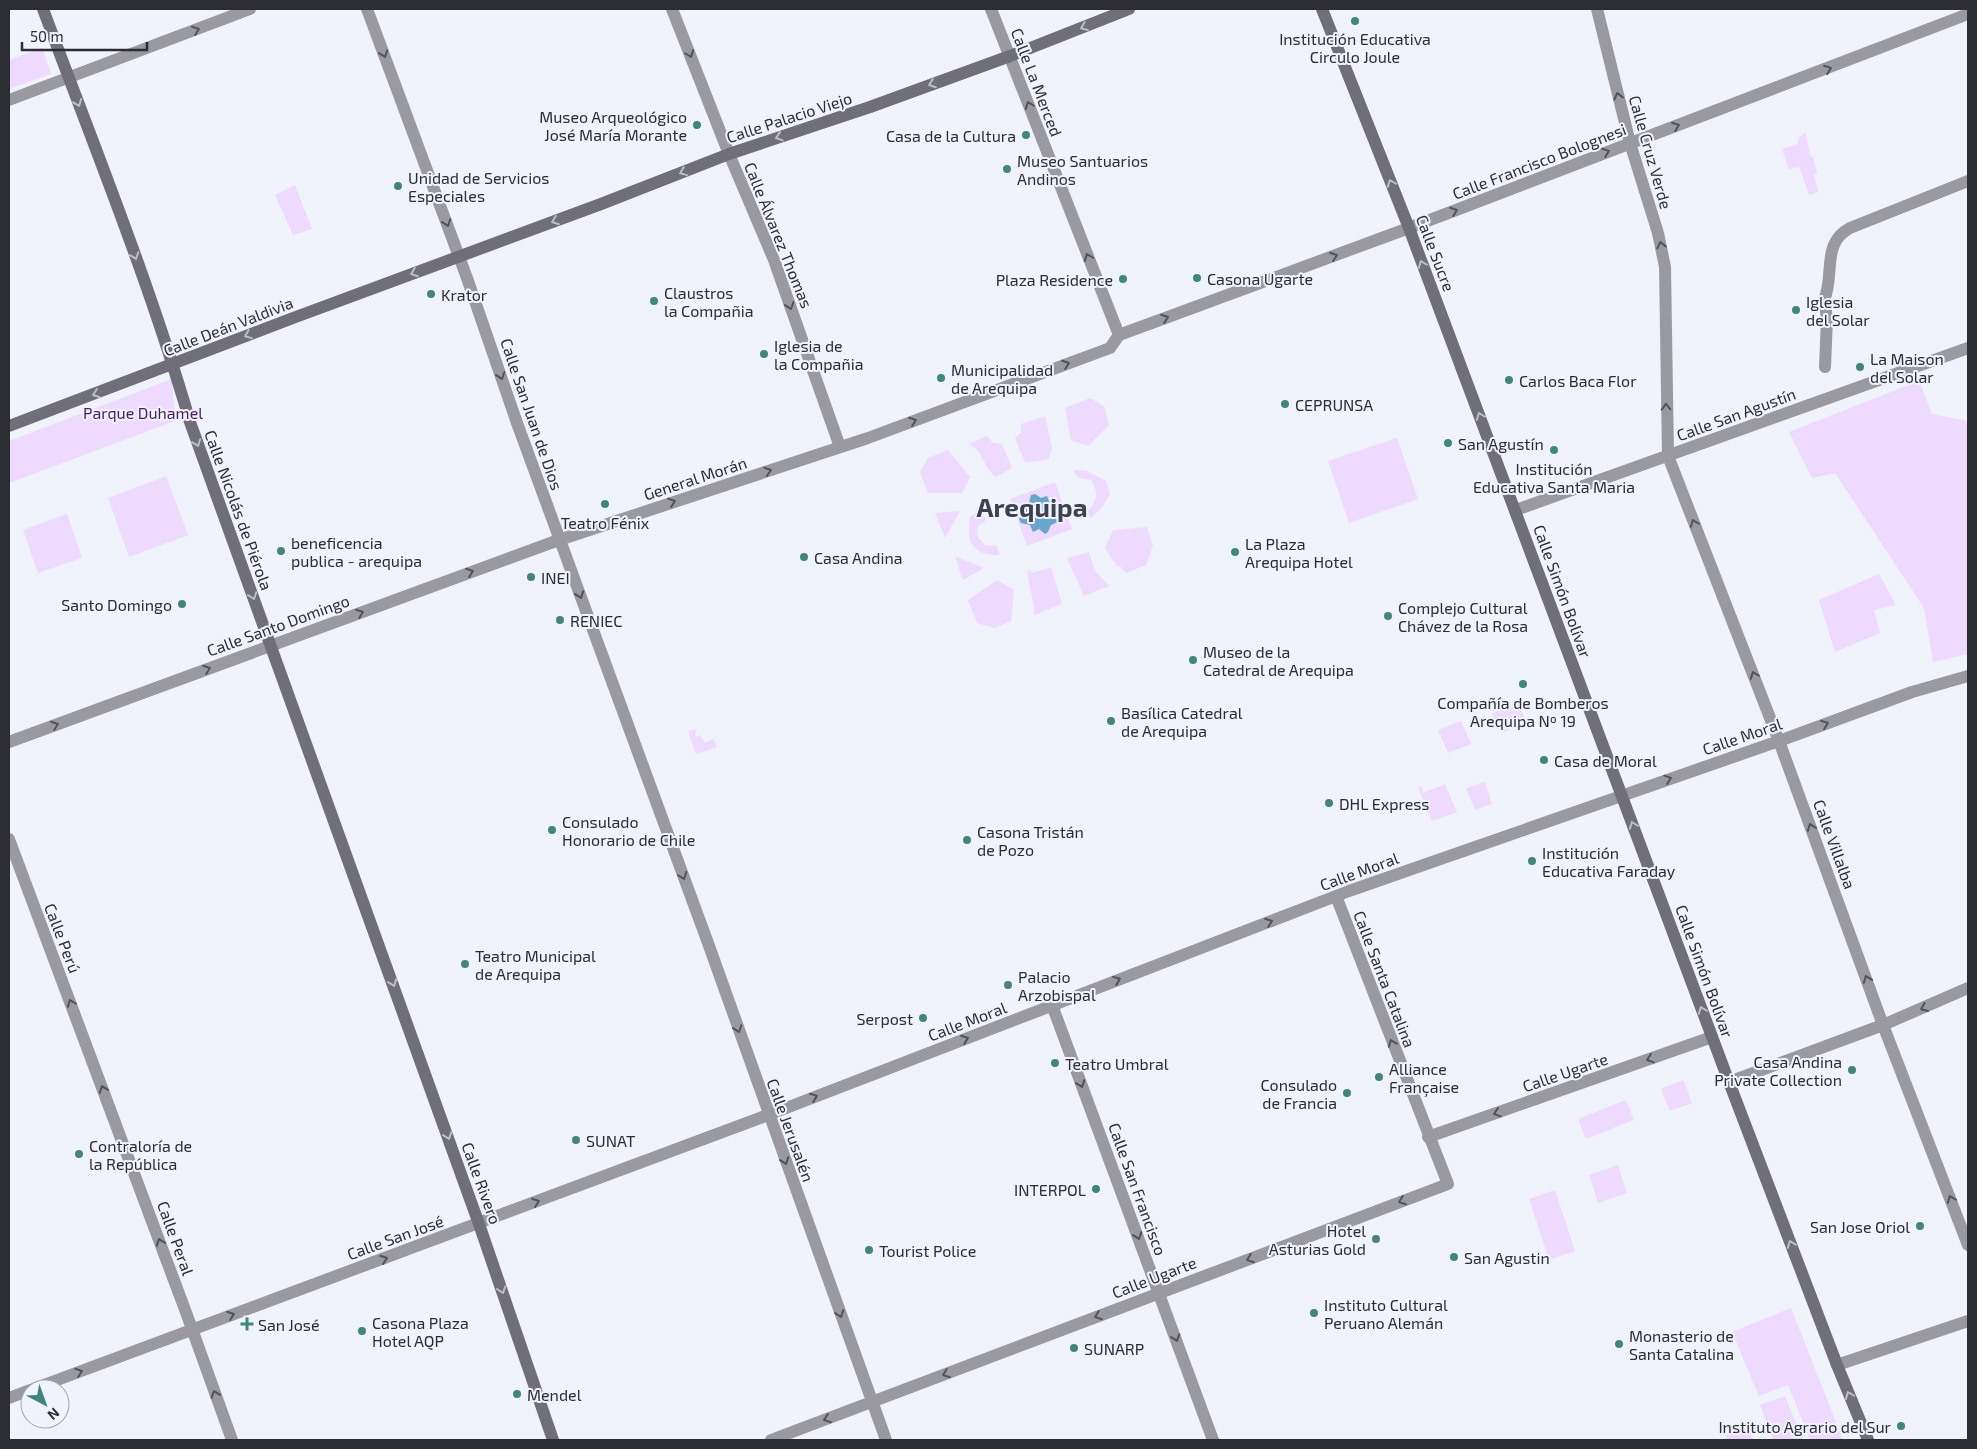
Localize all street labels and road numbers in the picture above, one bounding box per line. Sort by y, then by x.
street label: Calle La Merced [1008,25,1066,139]
street label: Calle Palacio Viejo [724,88,854,147]
street label: Calle Cruz Verde [1626,93,1676,211]
street label: Calle Francisco Bolognesi [1449,119,1629,203]
street label: Calle Álvarez Thomas [741,159,817,311]
street label: Calle Sucre [1413,212,1459,294]
street label: Calle Deán Valdivia [161,293,295,359]
street label: Calle San Juan de Dios [497,336,567,492]
street label: Calle San Agustín [1674,384,1798,444]
street label: Calle Nicolás de Piérola [201,427,277,593]
street label: General Morán [641,452,749,504]
street label: Calle Simón Bolívar [1530,522,1596,660]
street label: Calle Santo Domingo [204,590,352,660]
street label: Calle Moral [1700,713,1784,758]
street label: Calle Villalba [1810,797,1860,891]
street label: Calle Moral [1317,848,1401,894]
street label: Calle Perú [41,900,85,976]
street label: Calle Simón Bolívar [1672,902,1738,1040]
street label: Calle Santa Catalina [1350,908,1420,1050]
street label: Calle Moral [925,997,1009,1045]
street label: Calle Ugarte [1520,1049,1610,1095]
street label: Calle Jerusalén [764,1076,818,1184]
street label: Calle San Francisco [1105,1120,1171,1258]
street label: Calle Rivero [458,1139,506,1227]
street label: Calle Peral [154,1198,198,1278]
street label: Calle San José [344,1211,446,1263]
street label: Calle Ugarte [1109,1252,1199,1302]

